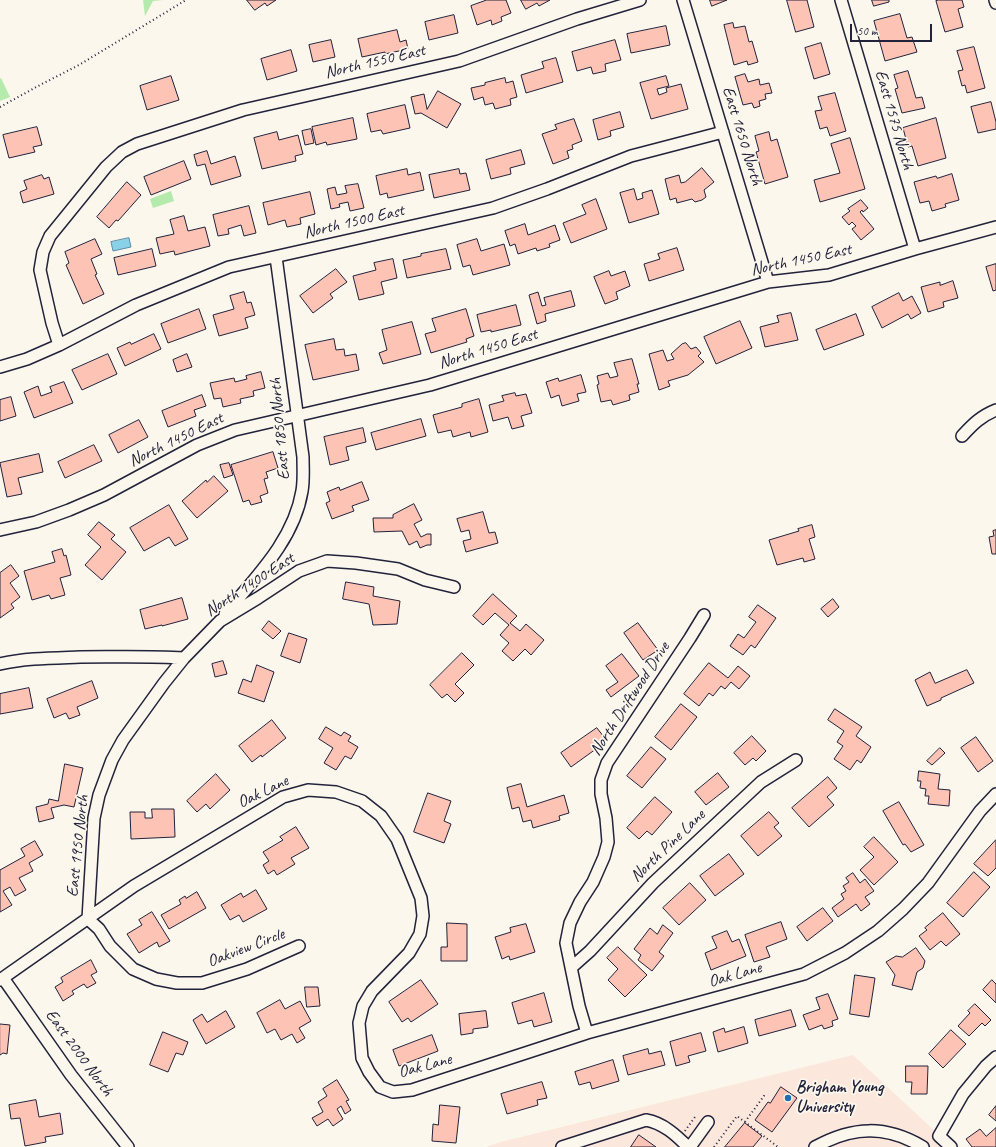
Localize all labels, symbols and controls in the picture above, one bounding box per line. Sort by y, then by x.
scale bar [852,16,934,42]
text: 50 m [857,23,877,39]
street label: North 1550 East [323,41,427,83]
street label: East 1575 North [870,68,918,172]
street label: East 1650 North [717,84,767,188]
street label: North 1500 East [302,201,406,243]
street label: North 1450 East [749,239,853,281]
street label: North 1450 East [436,324,540,374]
street label: East 1850 North [265,377,295,481]
street label: North 1450 East [126,408,226,472]
street label: North 1400 East [202,549,298,621]
street label: North Driftwood Drive [586,638,674,760]
street label: Oak Lane [234,771,292,813]
street label: East 1950 North [63,794,93,898]
street label: North Pine Lane [626,805,710,887]
street label: Oakview Circle [205,924,287,972]
street label: Oak Lane [706,958,764,992]
street label: East 2000 North [41,1006,117,1100]
street label: Oak Lane [396,1049,454,1083]
place label: Brigham Young University [796,1078,883,1118]
marker: Brigham Young University [783,1093,793,1103]

